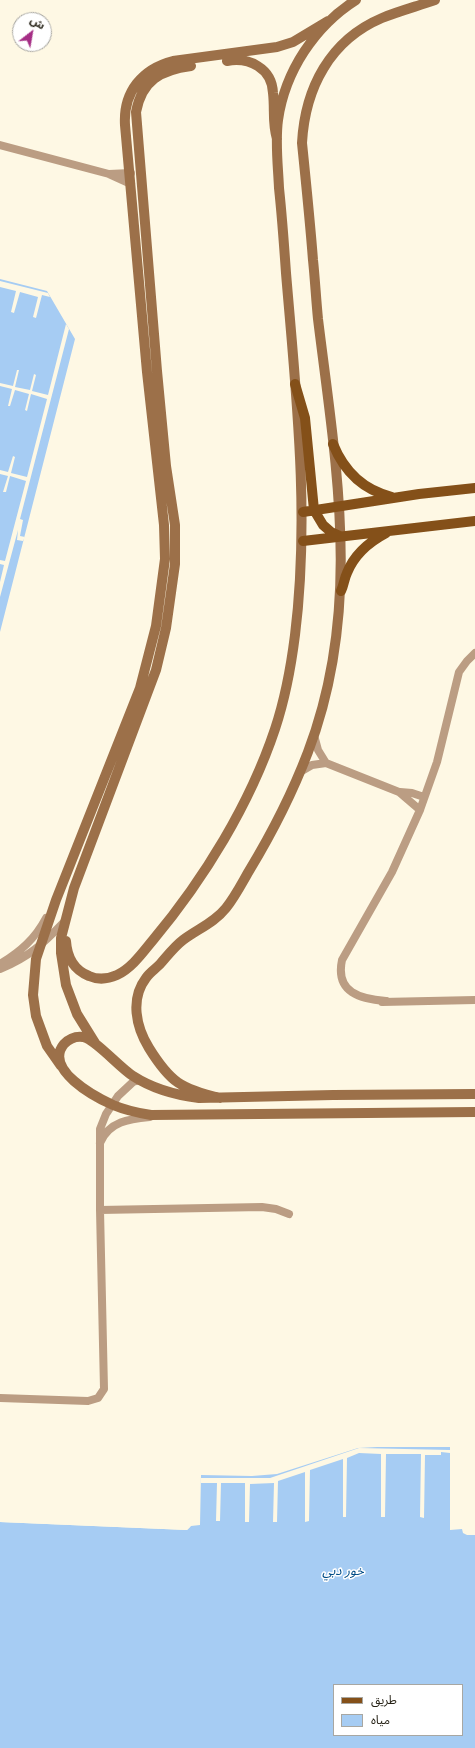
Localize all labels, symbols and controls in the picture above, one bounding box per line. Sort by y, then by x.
north arrow [12,12,52,52]
text: ش [27,12,48,33]
water label: خور دبي [322,1564,364,1580]
legend [333,1684,463,1736]
text: طريق [371,1691,397,1708]
text: مياه [371,1711,390,1728]

